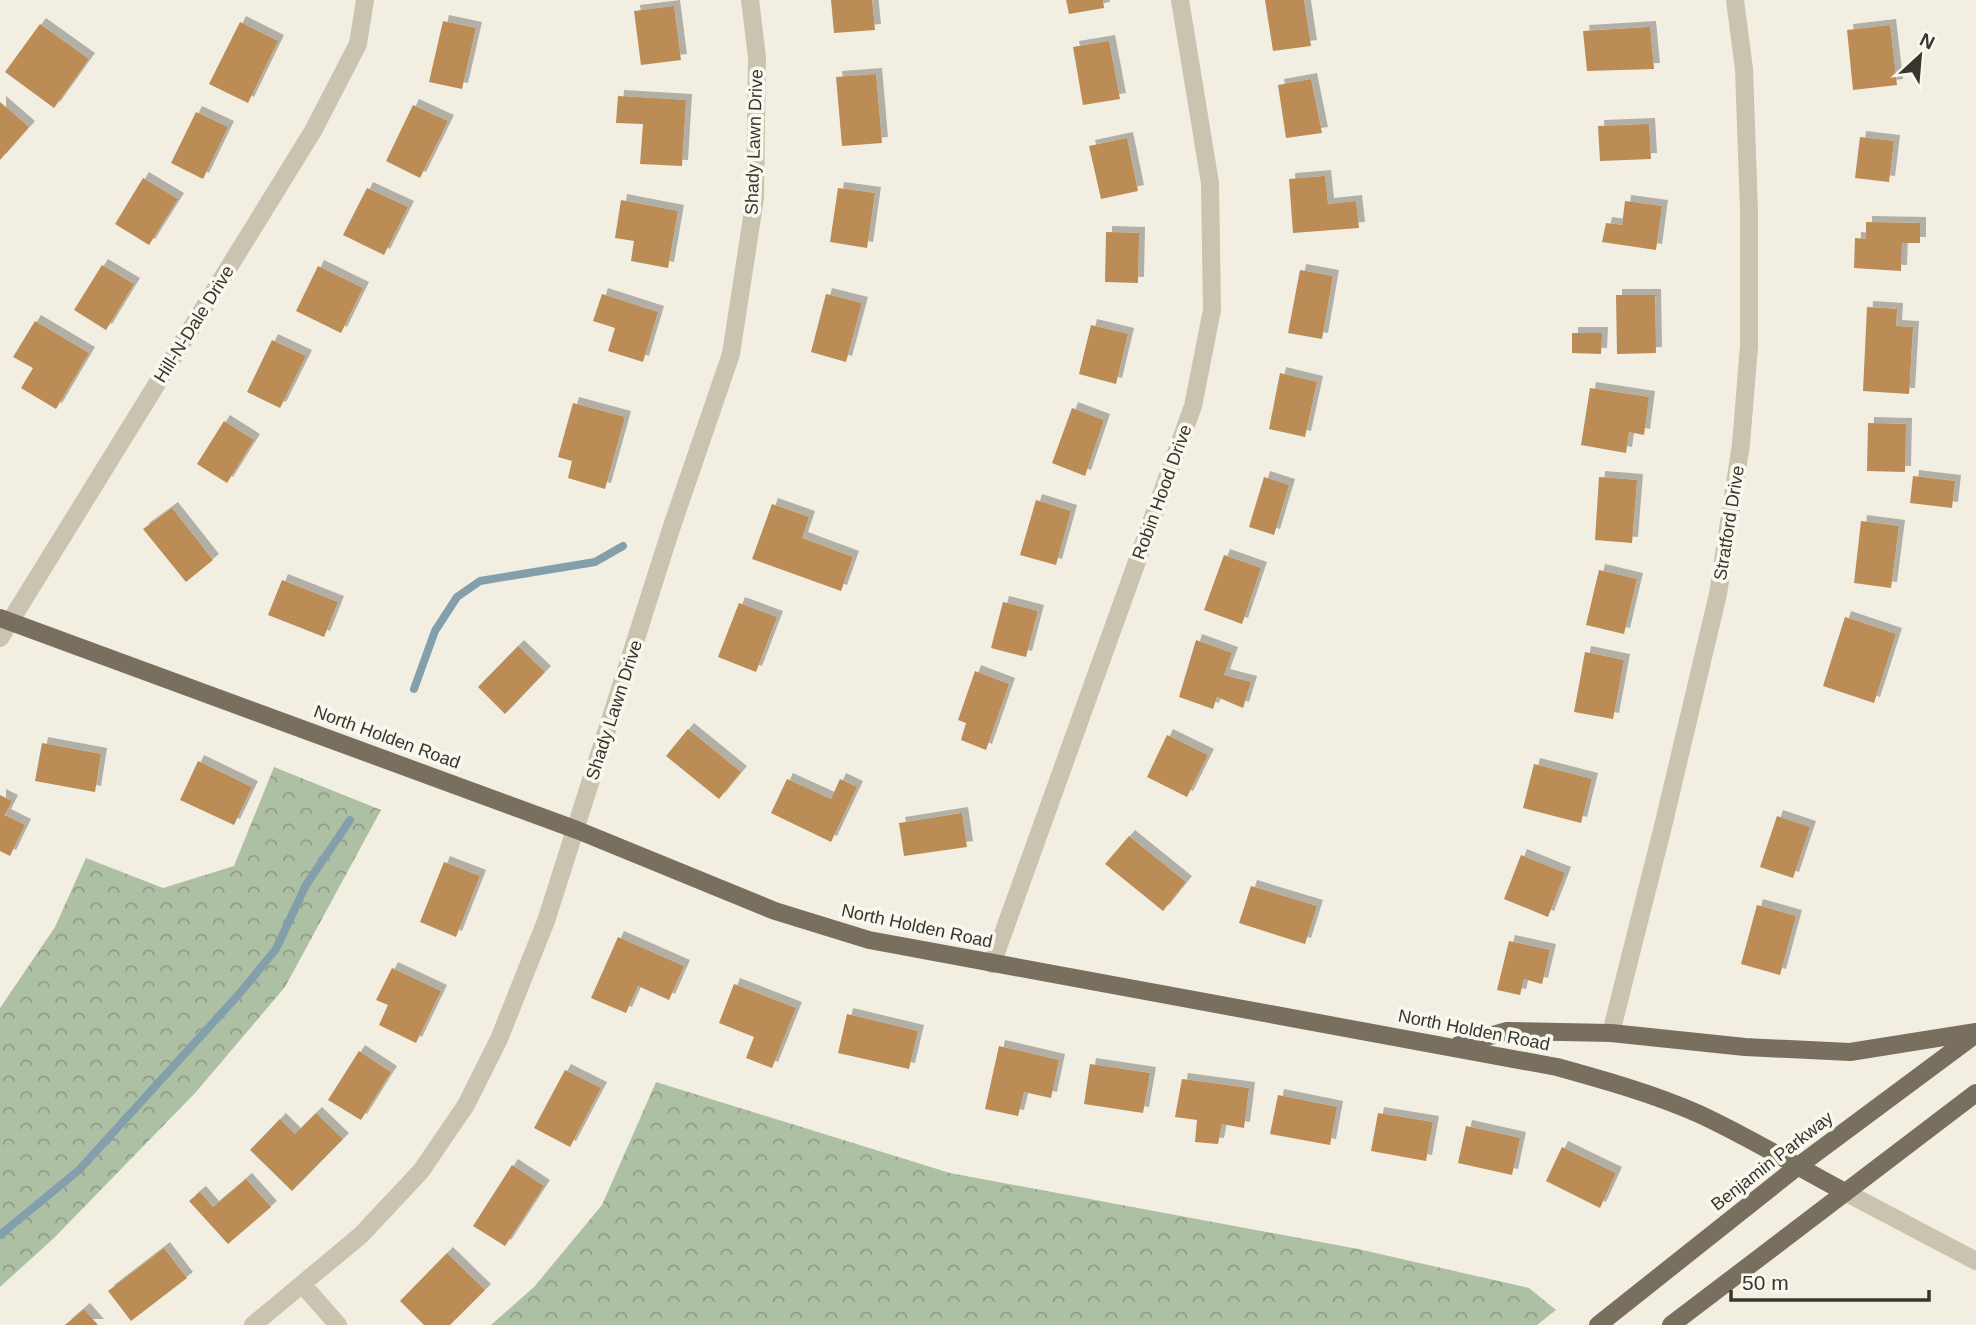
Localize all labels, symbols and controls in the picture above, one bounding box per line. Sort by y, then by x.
north arrow [1885,21,1955,91]
text: N [1916,29,1938,54]
street label: Shady Lawn Drive [741,69,767,215]
street label: Hill-N-Dale Drive [150,262,238,386]
street label: Robin Hood Drive [1128,422,1196,562]
street label: Stratford Drive [1710,464,1748,582]
street label: Shady Lawn Drive [582,637,646,783]
street label: North Holden Road [311,701,463,773]
street label: North Holden Road [840,900,994,952]
street label: North Holden Road [1396,1005,1552,1055]
street label: Benjamin Parkway [1707,1107,1837,1215]
scale bar [1731,1258,1929,1302]
text: 50 m [1742,1271,1789,1294]

